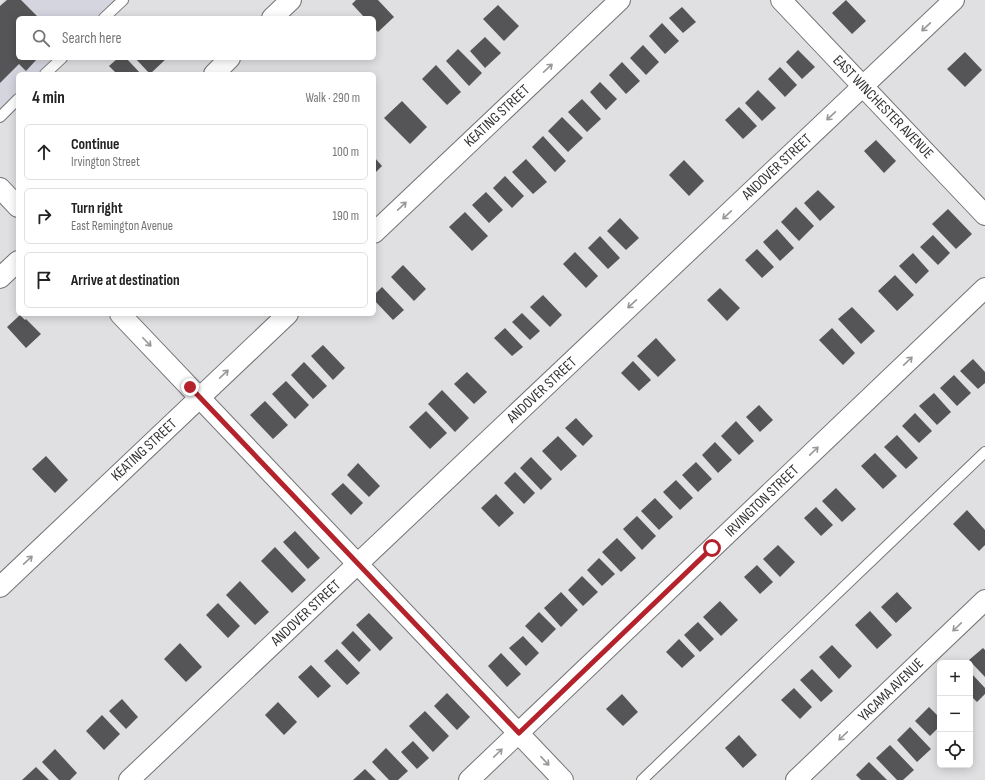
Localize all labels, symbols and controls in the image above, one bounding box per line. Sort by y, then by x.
search box [16,16,376,60]
one-way arrow [921,22,931,32]
icon: search [30,27,52,49]
text: Search here [62,29,122,48]
street label: EAST WINCHESTER AVENUE [829,51,937,163]
one-way arrow [542,64,553,73]
street label: KEATING STREET [460,81,534,151]
text: 4 min [32,88,65,108]
text: Walk · 290 m [305,90,360,106]
one-way arrow [826,111,836,121]
street label: ANDOVER STREET [737,130,816,205]
text: Continue [71,135,120,154]
icon: ahead [33,141,55,163]
text: 100 m [332,144,359,160]
text: Irvington Street [71,154,140,170]
text: Turn right [71,199,123,218]
one-way arrow [397,201,407,211]
icon: right [33,205,55,227]
text: 190 m [332,208,359,224]
one-way arrow [722,210,732,220]
text: East Remington Avenue [71,218,173,234]
icon: arrive [33,269,55,291]
text: Arrive at destination [71,271,180,290]
one-way arrow [627,300,637,309]
one-way arrow [142,337,152,347]
street label: ANDOVER STREET [502,353,581,428]
one-way arrow [903,357,913,366]
one-way arrow [219,370,230,379]
route end [181,378,199,396]
street label: KEATING STREET [107,415,181,485]
one-way arrow [809,447,819,456]
street label: IRVINGTON STREET [721,461,803,541]
route start [703,539,721,557]
one-way arrow [23,555,33,565]
street label: ANDOVER STREET [266,576,345,651]
one-way arrow [952,622,962,631]
street label: YACAMA AVENUE [854,654,928,726]
map controls [937,660,973,768]
button: + [937,660,973,696]
button: − [937,696,973,732]
one-way arrow [837,731,848,740]
button: locate [937,732,973,768]
one-way arrow [493,748,503,758]
one-way arrow [540,756,550,766]

